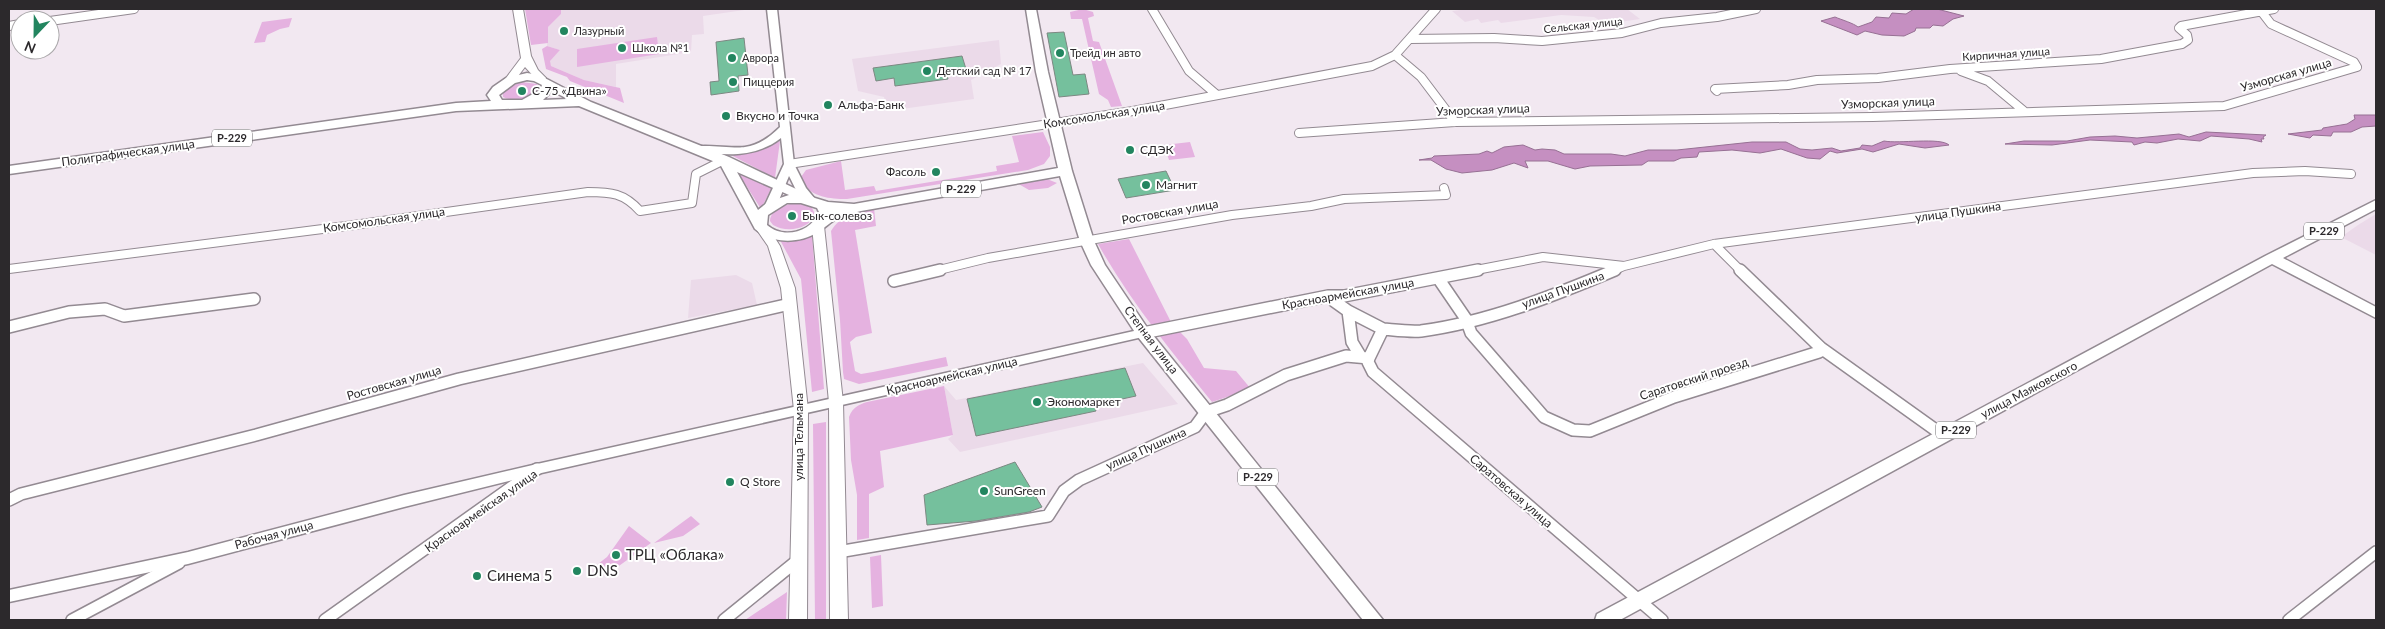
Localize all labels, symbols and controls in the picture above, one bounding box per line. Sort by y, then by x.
north arrow [10,10,60,60]
street label: Сельская улица [1543,14,1623,35]
place label: Лазурный [573,24,624,37]
marker: Лазурный [558,25,570,37]
text: N [22,38,38,57]
place label: Школа №1 [632,41,689,54]
marker: Школа №1 [616,42,628,54]
street label: Кирпичная улица [1962,44,2050,63]
place label: Трейд ин авто [1070,46,1141,59]
marker: Трейд ин авто [1054,47,1066,59]
place label: Аврора [742,51,779,64]
marker: Аврора [726,52,738,64]
street label: Узморская улица [2239,54,2333,95]
place label: Детский сад № 17 [937,64,1031,77]
marker: Детский сад № 17 [921,65,933,77]
place label: Пиццерия [743,75,794,88]
marker: Пиццерия [727,76,739,88]
place label: С-75 «Двина» [532,83,607,98]
marker: С-75 «Двина» [516,85,528,97]
street label: Узморская улица [1841,93,1935,112]
place label: Альфа-Банк [838,97,905,112]
street label: Комсомольская улица [1042,97,1166,132]
marker: Альфа-Банк [822,99,834,111]
street label: Узморская улица [1436,100,1530,119]
place label: Вкусно и Точка [736,108,819,123]
marker: Вкусно и Точка [720,110,732,122]
road number: Р-229 [212,130,252,146]
street label: Полиграфическая улица [60,136,196,169]
place label: СДЭК [1140,142,1174,157]
marker: СДЭК [1124,144,1136,156]
place label: Фасоль [886,164,926,179]
marker: Фасоль [930,166,942,178]
place label: Магнит [1156,177,1198,192]
marker: Магнит [1140,179,1152,191]
road number: Р-229 [941,180,981,198]
street label: Ростовская улица [1121,196,1219,227]
street label: улица Пушкина [1914,198,2002,225]
street label: Комсомольская улица [322,204,446,235]
place label: Бык-солевоз [802,208,872,223]
marker: Бык-солевоз [786,210,798,222]
road number: Р-229 [2304,222,2344,240]
street label: улица Пушкина [1520,268,1606,311]
street label: Красноармейская улица [1281,274,1415,313]
street label: Степная улица [1121,303,1182,377]
street label: Красноармейская улица [885,353,1019,398]
street label: Саратовский проезд [1638,354,1751,403]
street label: улица Маяковского [1978,358,2080,421]
street label: Ростовская улица [345,362,443,403]
street label: улица Тельмана [791,393,806,481]
place label: Экономаркет [1047,394,1121,409]
marker: Экономаркет [1031,396,1043,408]
road number: Р-229 [1936,422,1976,438]
street label: улица Пушкина [1103,424,1188,473]
street label: Саратовская улица [1467,451,1556,531]
street label: Красноармейская улица [422,466,540,555]
road number: Р-229 [1238,468,1278,486]
place label: Q Store [740,474,780,489]
marker: Q Store [724,476,736,488]
place label: SunGreen [994,483,1046,498]
marker: SunGreen [978,485,990,497]
street label: Рабочая улица [233,517,315,552]
place label: ТРЦ «Облака» [626,545,724,563]
marker: ТРЦ «Облака» [610,549,622,561]
place label: DNS [587,561,618,579]
marker: DNS [571,565,583,577]
place label: Синема 5 [487,566,553,584]
marker: Синема 5 [471,570,483,582]

